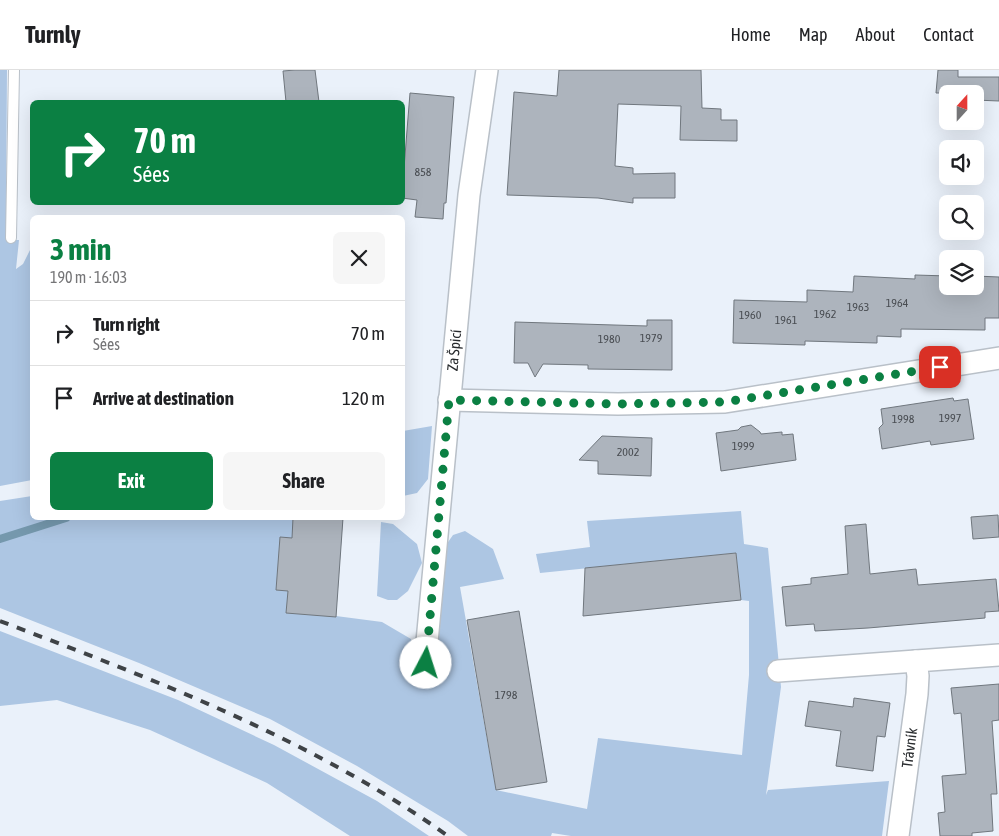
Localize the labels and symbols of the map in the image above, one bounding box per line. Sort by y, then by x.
north arrow [939,85,984,130]
house number: 858 [415,165,432,179]
house number: 1964 [886,296,909,310]
house number: 1963 [847,300,869,314]
house number: 1962 [814,307,836,321]
house number: 1960 [739,308,762,322]
house number: 1961 [775,313,798,327]
street label: Za Špicí [443,328,464,372]
house number: 1979 [640,331,663,345]
house number: 1980 [598,332,621,346]
pin [919,346,961,388]
house number: 1997 [939,411,962,425]
house number: 1998 [892,412,915,426]
house number: 1999 [732,439,755,453]
house number: 2002 [617,445,639,459]
position arrow [399,636,451,688]
house number: 1798 [495,688,518,702]
street label: Trávník [898,726,920,769]

